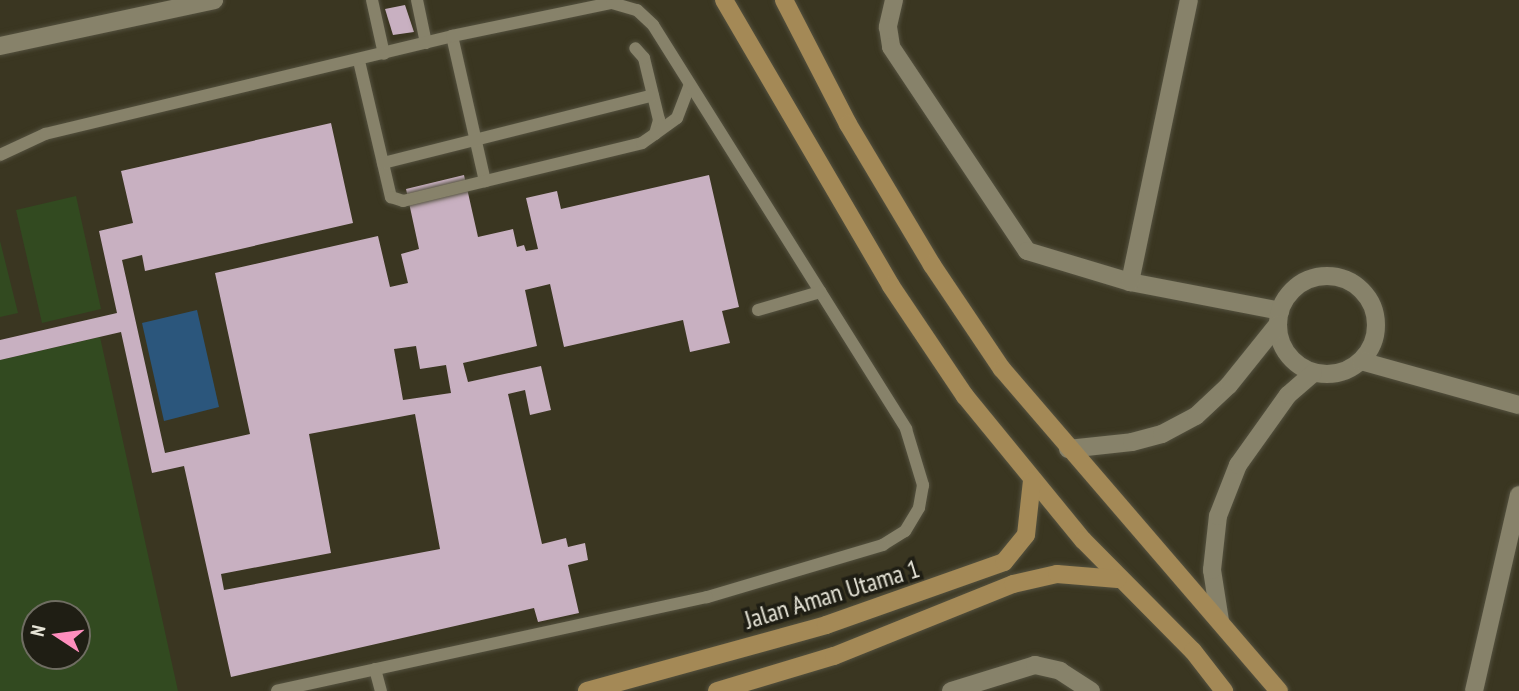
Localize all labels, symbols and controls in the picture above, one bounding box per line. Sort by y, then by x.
street label: Jalan Aman Utama 1 [740,552,924,636]
north arrow [21,600,91,670]
text: N [25,623,50,638]

